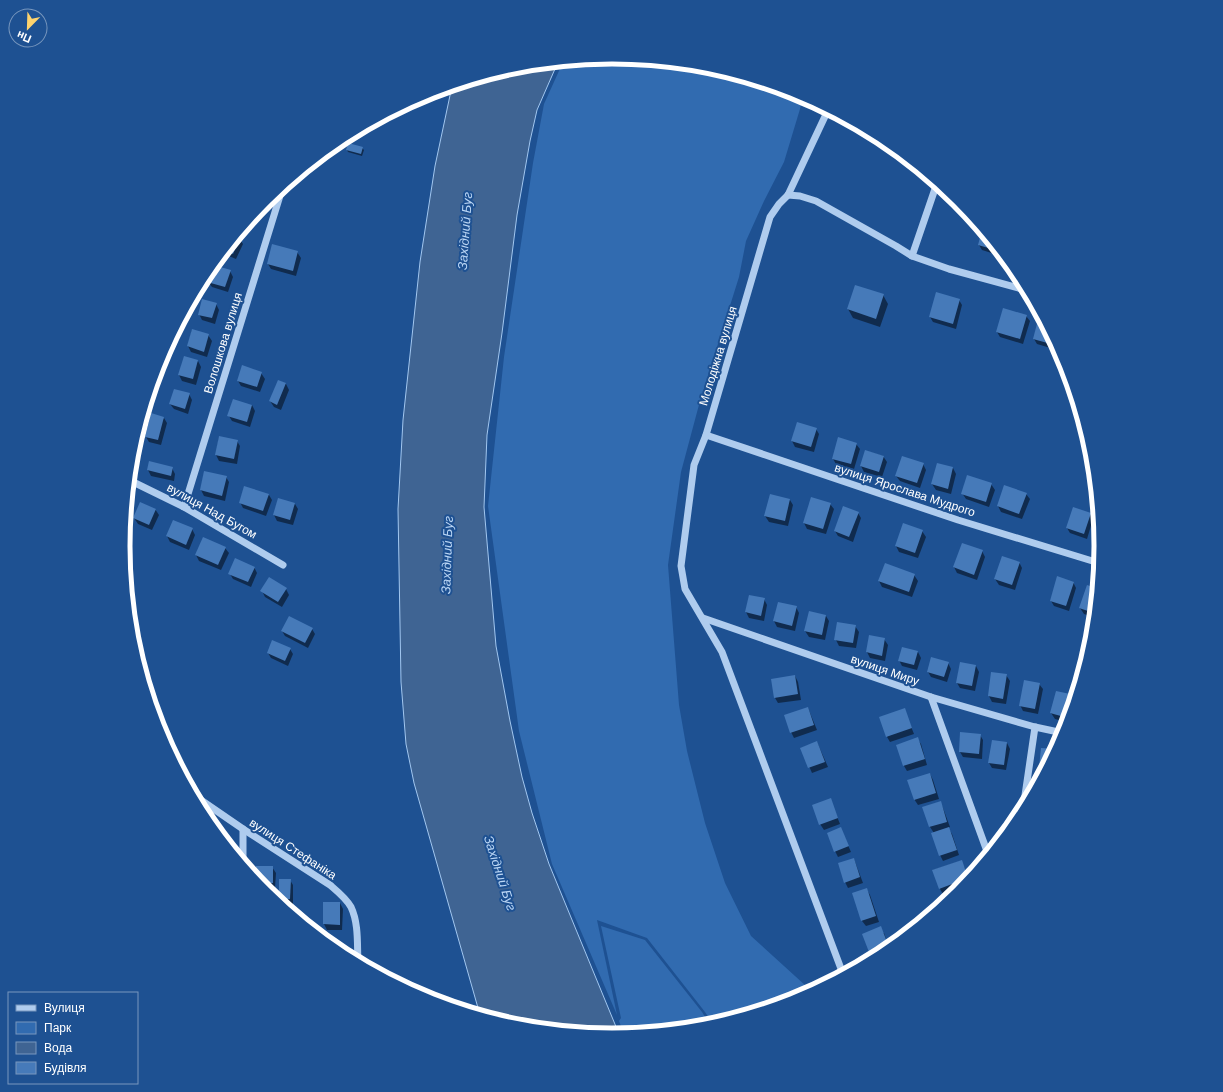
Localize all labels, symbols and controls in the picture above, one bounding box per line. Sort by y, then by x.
north arrow [8,8,48,48]
text: Пн [15,29,33,46]
water label: Західний Буг [455,191,475,270]
street label: Волошкова вулиця [201,291,245,395]
street label: Молодіжна вулиця [696,305,740,407]
street label: вулиця Ярослава Мудрого [833,461,977,519]
street label: вулиця Над Бугом [165,480,259,542]
water label: Західний Буг [438,515,456,594]
street label: вулиця Миру [849,652,921,688]
street label: вулиця Стефаніка [247,816,339,883]
water label: Західний Буг [481,834,519,913]
legend [8,992,138,1084]
text: Вулиця [44,1001,85,1015]
text: Парк [44,1021,72,1035]
text: Вода [44,1041,72,1055]
text: Будівля [44,1061,86,1075]

